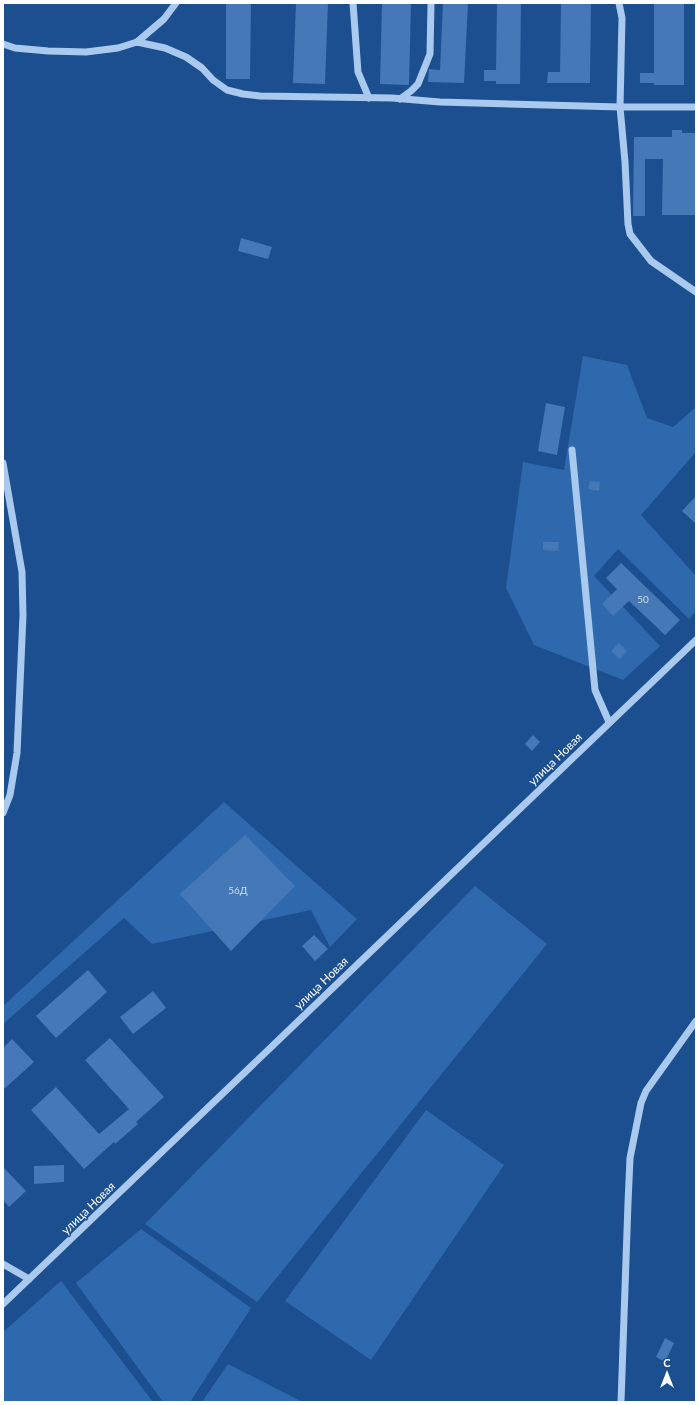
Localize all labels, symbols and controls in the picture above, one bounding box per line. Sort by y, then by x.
house number: 50 [637,593,649,605]
street label: улица Новая [525,729,585,789]
house number: 56Д [228,884,248,896]
street label: улица Новая [291,953,351,1013]
street label: улица Новая [58,1178,118,1238]
north arrow [647,1353,687,1393]
text: С [663,1356,671,1369]

